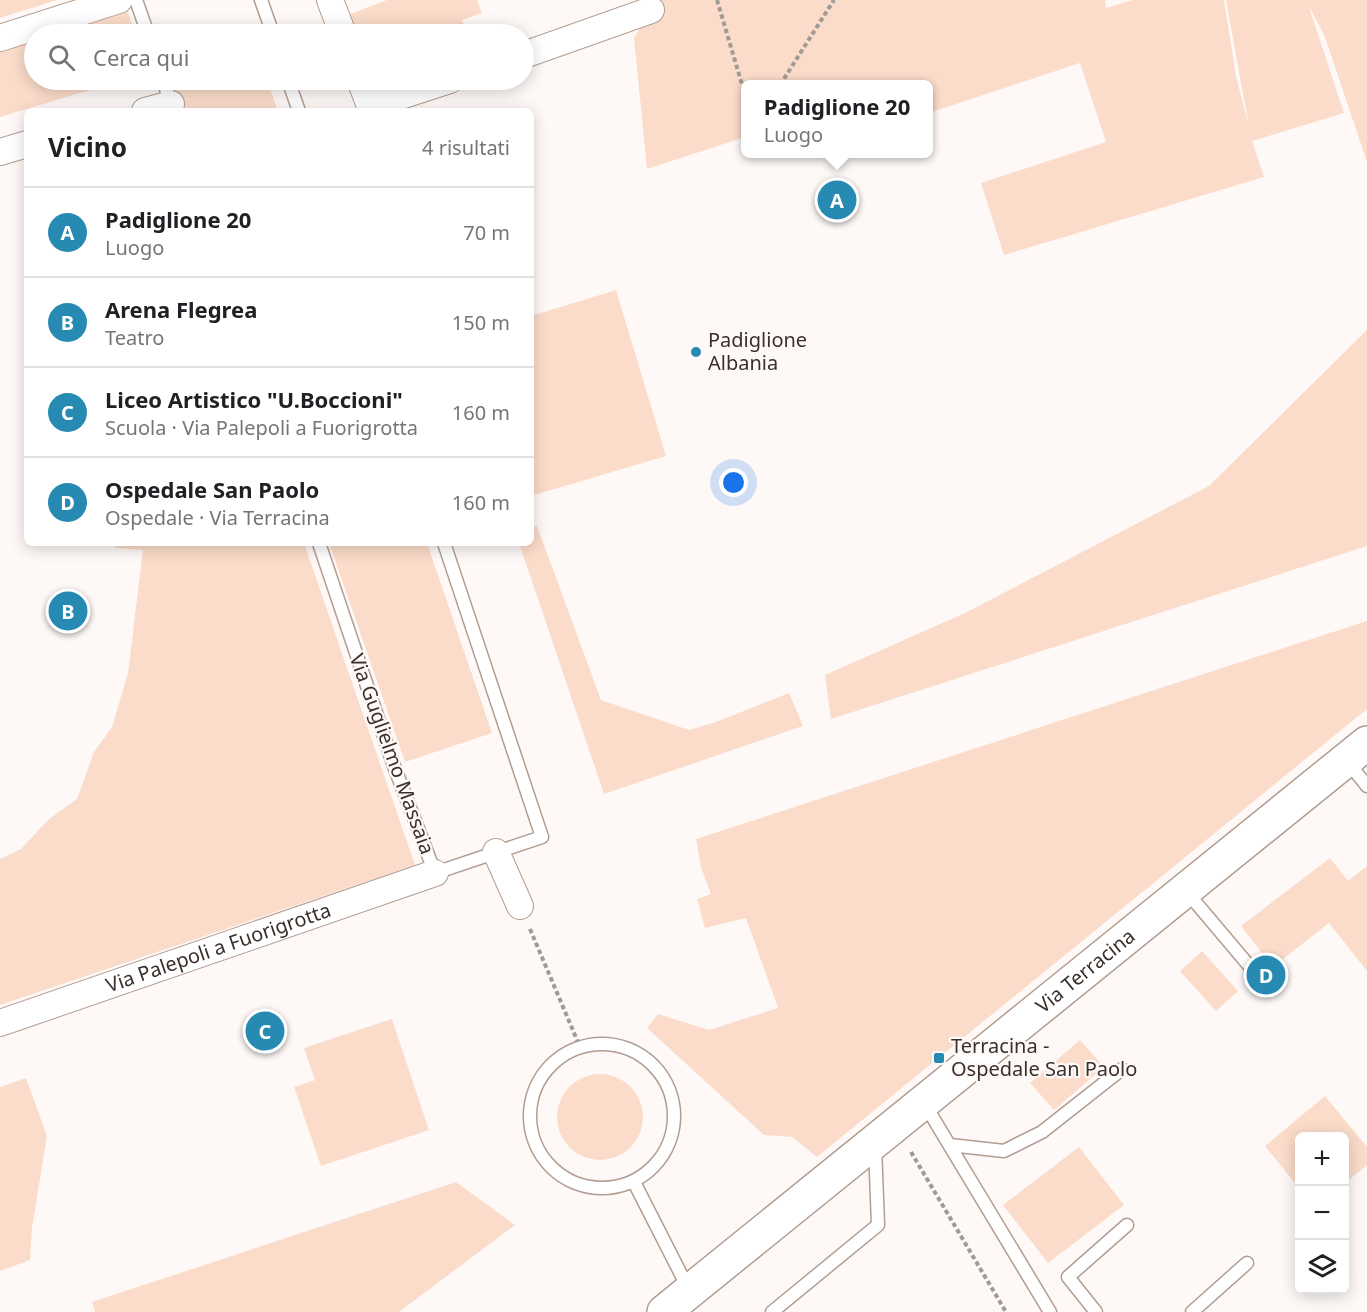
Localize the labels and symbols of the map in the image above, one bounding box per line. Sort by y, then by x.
pin: A [818,178,856,222]
place label: Padiglione Albania [708,326,807,376]
marker: Padiglione Albania [689,345,703,359]
your location [719,468,748,497]
pin: B [48,588,88,634]
street label: Via Guglielmo Massaia [344,650,441,858]
street label: Via Palepoli a Fuorigrotta [102,896,334,998]
street label: Via Terracina [1030,922,1140,1019]
pin: D [1246,952,1286,998]
pin: C [246,1008,284,1054]
place label: Terracina - Ospedale San Paolo [951,1032,1137,1082]
marker: Terracina - Ospedale San Paolo [932,1051,946,1065]

